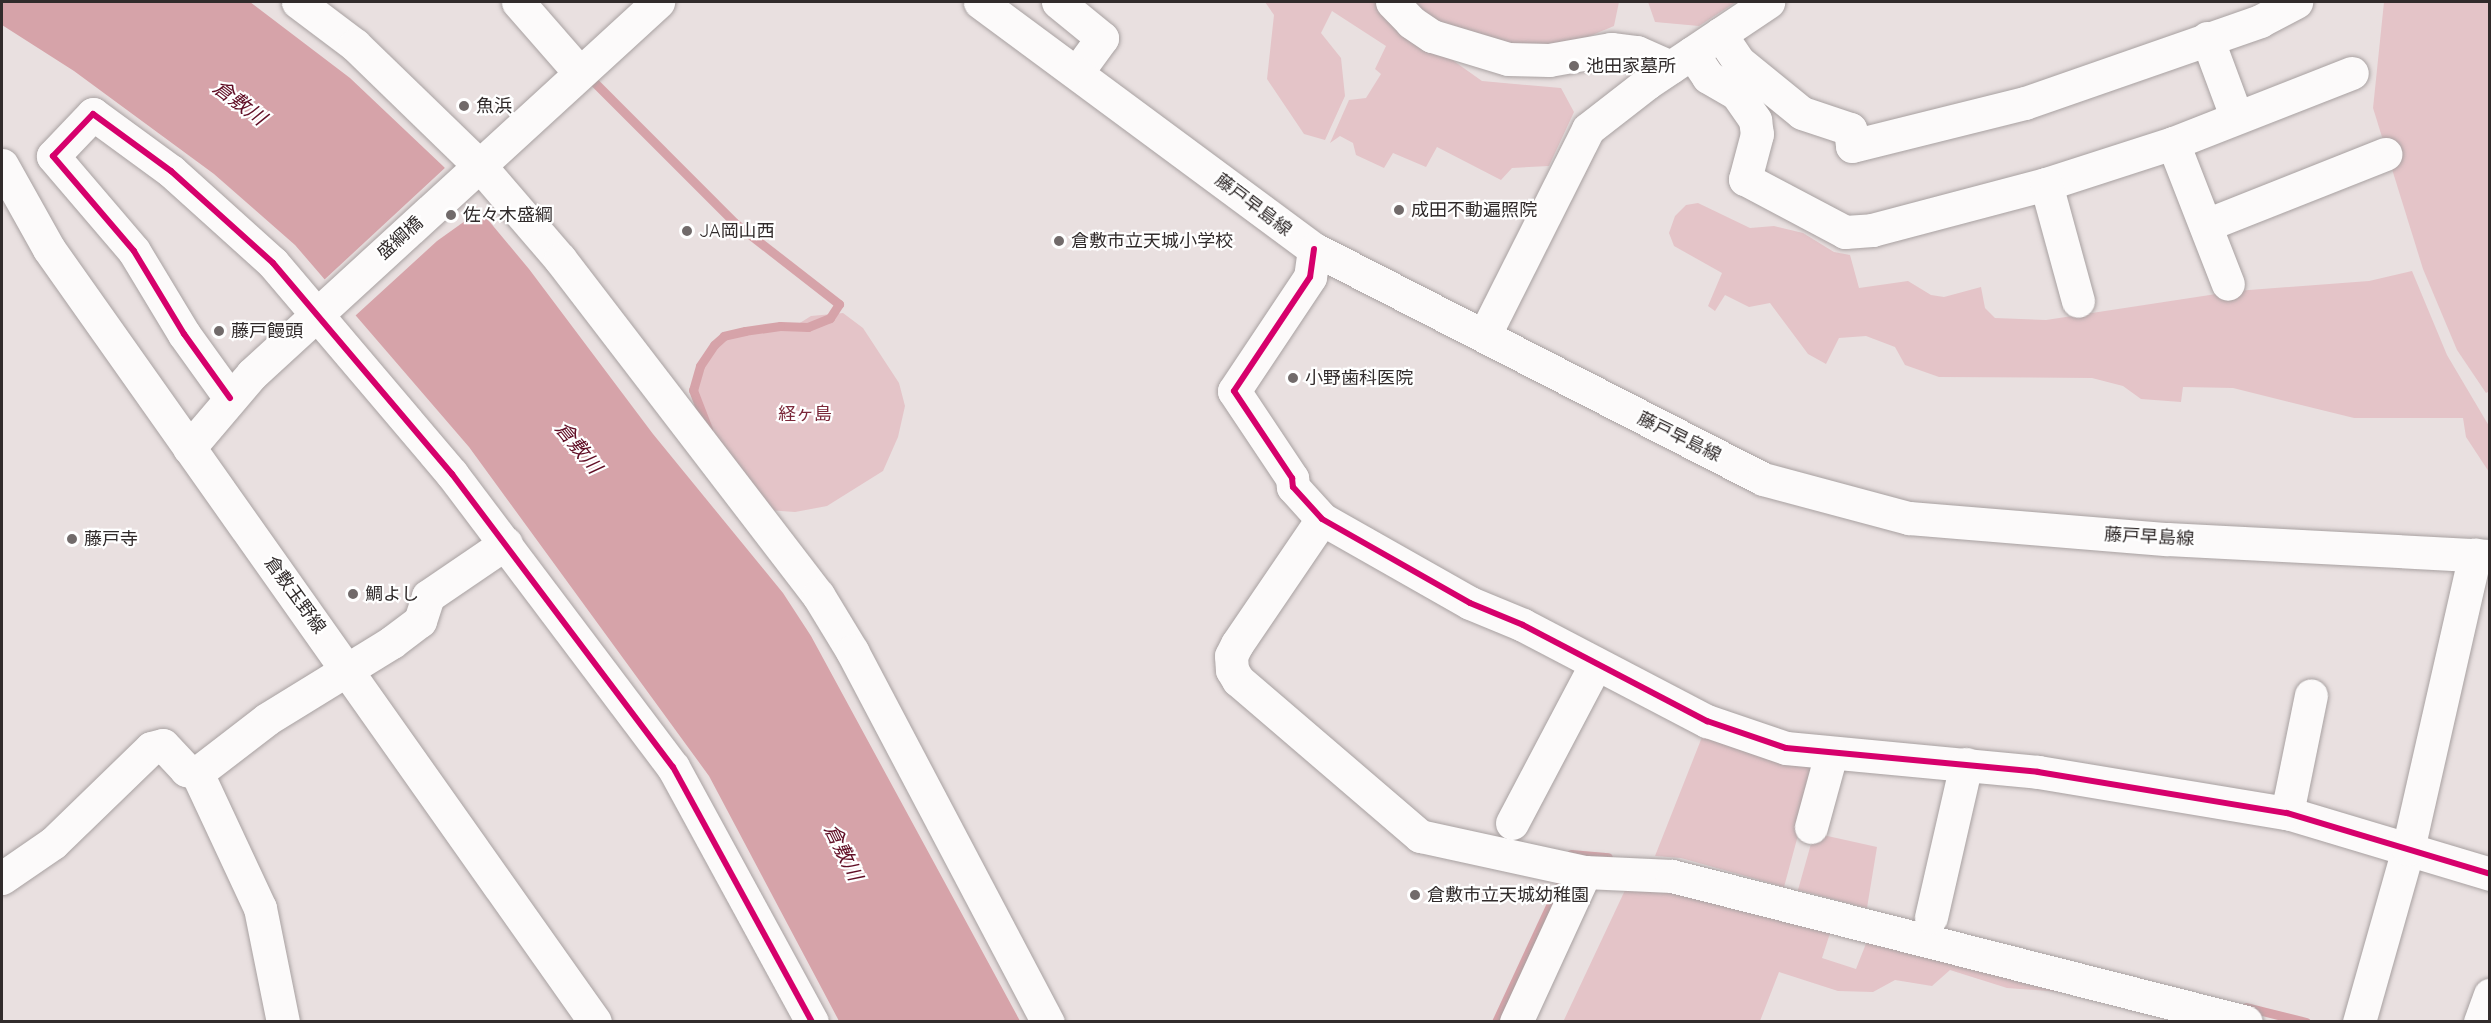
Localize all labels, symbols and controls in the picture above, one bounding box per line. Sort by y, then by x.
place label: 池田家墓所 [1586,55,1676,77]
marker: 池田家墓所 [1567,59,1581,73]
water label: 倉敷川 [209,74,271,130]
place label: 魚浜 [476,95,512,117]
marker: 魚浜 [457,99,471,113]
street label: 藤戸早島線 [1211,169,1295,241]
place label: 成田不動遍照院 [1411,199,1537,221]
marker: 成田不動遍照院 [1392,203,1406,217]
place label: 佐々木盛綱 [463,204,553,226]
marker: 佐々木盛綱 [444,208,458,222]
street label: 盛綱橋 [373,212,427,264]
place label: JA岡山西 [699,220,775,242]
marker: JA岡山西 [680,224,694,238]
place label: 倉敷市立天城小学校 [1071,230,1233,252]
marker: 倉敷市立天城小学校 [1052,234,1066,248]
place label: 藤戸饅頭 [231,320,303,342]
marker: 藤戸饅頭 [212,324,226,338]
place label: 小野歯科医院 [1305,367,1413,389]
marker: 小野歯科医院 [1286,371,1300,385]
park label: 経ヶ島 [778,403,832,425]
street label: 藤戸早島線 [1634,408,1724,466]
water label: 倉敷川 [551,416,607,478]
street label: 藤戸早島線 [2103,524,2195,550]
place label: 藤戸寺 [84,528,138,550]
marker: 藤戸寺 [65,532,79,546]
street label: 倉敷玉野線 [260,552,330,638]
place label: 鯛よし [365,583,419,605]
marker: 鯛よし [346,587,360,601]
water label: 倉敷川 [820,820,868,884]
place label: 倉敷市立天城幼稚園 [1427,884,1589,906]
marker: 倉敷市立天城幼稚園 [1408,888,1422,902]

